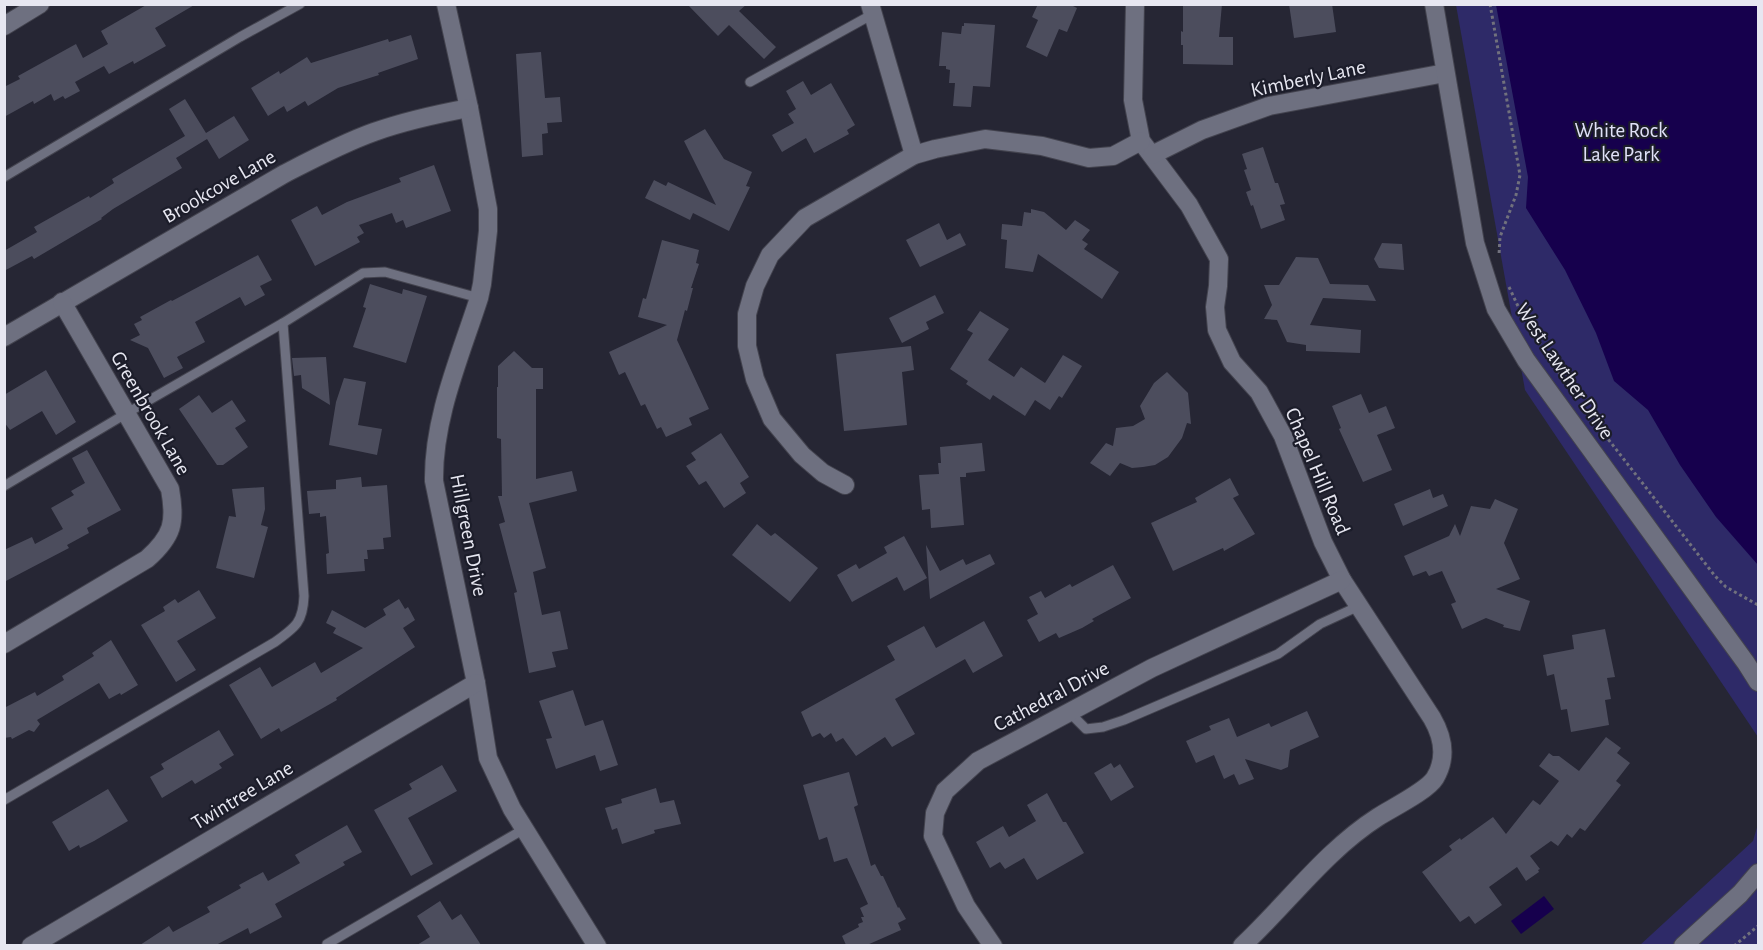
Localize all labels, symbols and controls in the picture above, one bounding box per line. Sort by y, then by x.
street label: Kimberly Lane [1249,56,1368,101]
park label: White Rock Lake Park [1575,120,1668,165]
street label: Brookcove Lane [159,146,279,227]
street label: West Lawther Drive [1511,299,1618,443]
street label: Greenbrook Lane [107,348,194,479]
street label: Chapel Hill Road [1281,405,1354,538]
street label: Hillgreen Drive [446,472,491,598]
street label: Cathedral Drive [990,657,1112,736]
street label: Twintree Lane [188,757,297,834]

